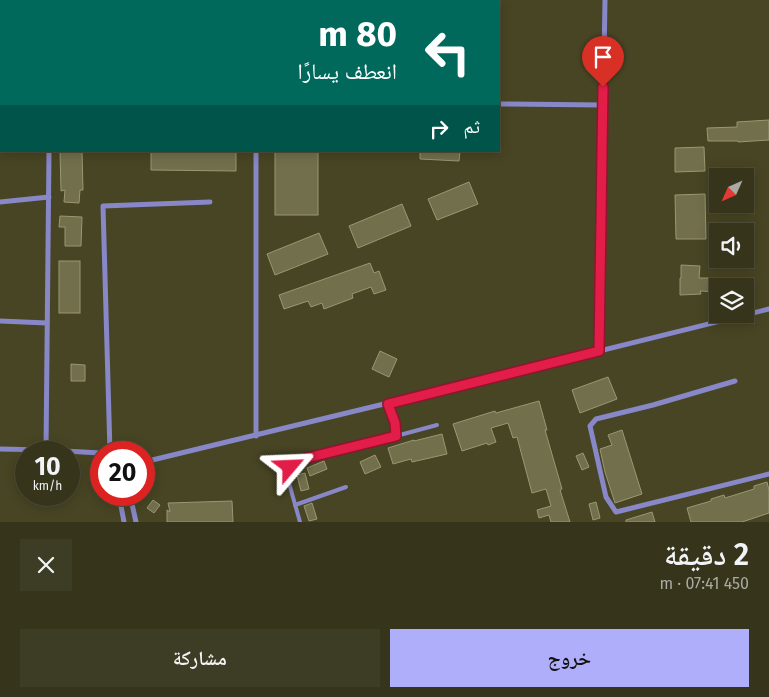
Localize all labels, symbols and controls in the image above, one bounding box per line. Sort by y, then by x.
text: 80 m [318,13,397,55]
icon: left [415,20,480,85]
pin [582,36,624,87]
icon: arrive [589,43,617,71]
text: انعطف يسارًا [298,58,397,85]
icon: right [425,115,453,143]
text: ثم [463,115,480,138]
north arrow [709,168,754,212]
map controls [709,168,754,323]
button: sound [709,223,754,268]
button: layers [709,278,754,323]
position arrow [263,440,315,492]
speed limit sign: 20 [90,441,155,506]
text: 10 [34,452,61,482]
text: km/h [33,479,62,493]
text: 2 دقيقة [664,537,749,573]
button: close [20,539,72,591]
text: 450 m · 07:41 [659,574,749,593]
button: مشاركة [20,629,380,687]
button: خروج [390,629,749,687]

